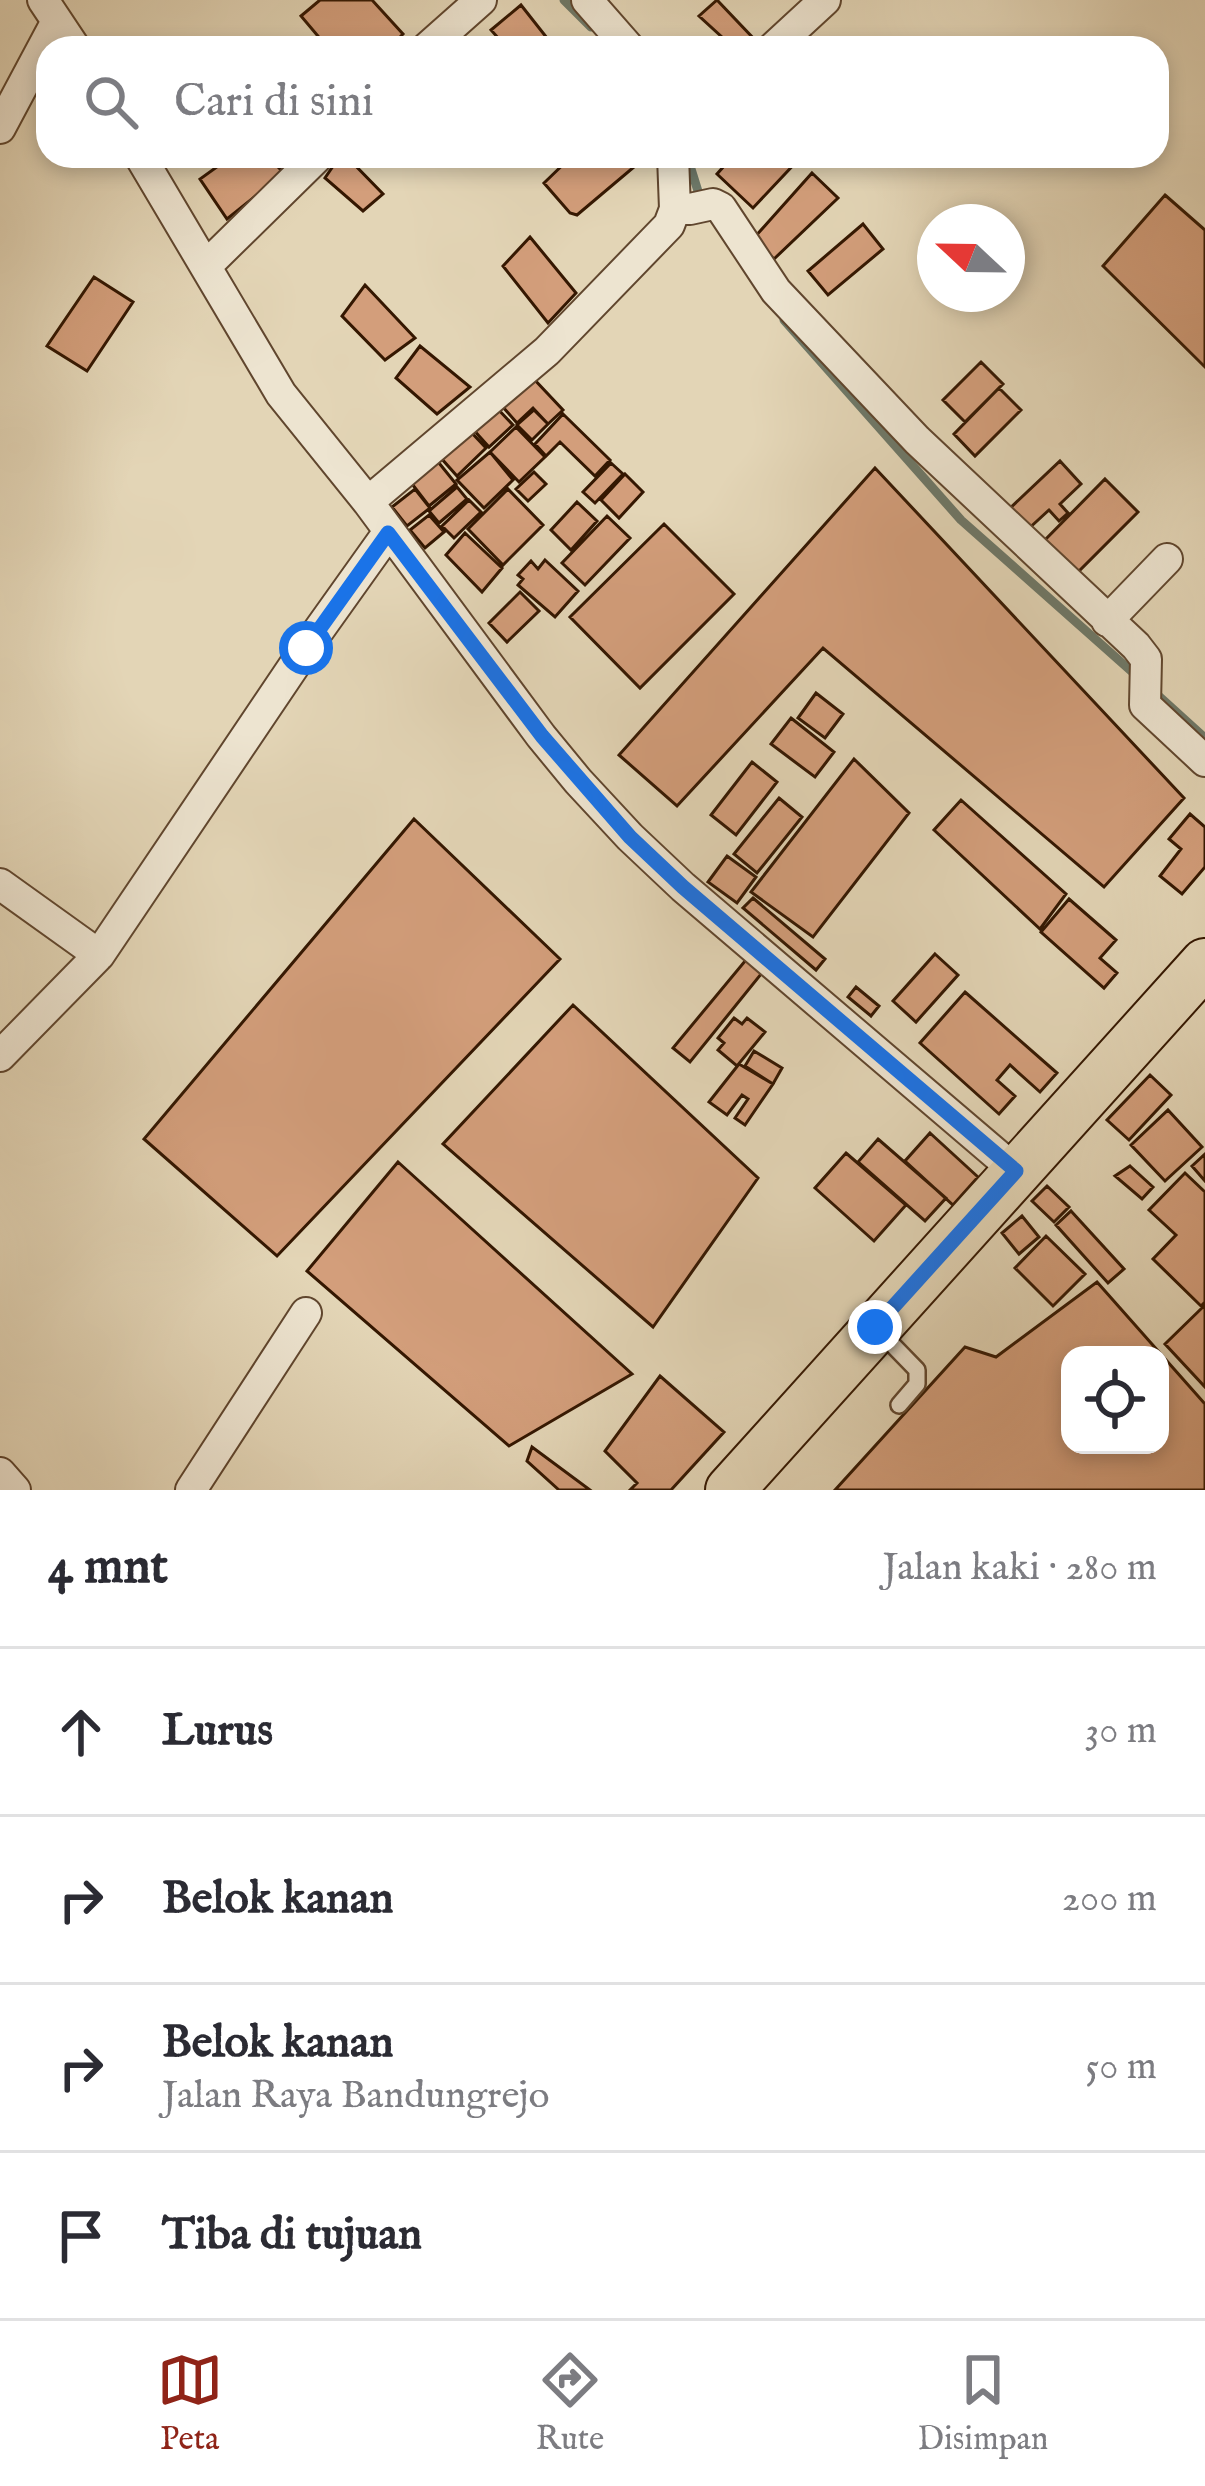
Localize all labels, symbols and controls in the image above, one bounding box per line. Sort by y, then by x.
search box [36,36,1169,168]
icon: search [78,69,144,135]
text: Cari di sini [174,74,374,131]
north arrow [917,204,1025,312]
route start [279,621,333,675]
route end [848,1300,902,1354]
map controls [1061,1346,1169,1454]
button: locate [1061,1346,1169,1454]
text: 4 mnt [48,1536,168,1601]
text: Jalan kaki · 280 m [882,1544,1157,1593]
icon: ahead [48,1699,114,1765]
text: Lurus [162,1703,273,1760]
text: 30 m [1085,1707,1157,1756]
icon: right [48,1867,114,1933]
text: Belok kanan [162,1871,393,1928]
text: 200 m [1062,1875,1157,1924]
text: Belok kanan [162,2015,393,2072]
icon: right [48,2035,114,2101]
text: 50 m [1085,2043,1157,2092]
text: Jalan Raya Bandungrejo [162,2072,550,2121]
icon: arrive [48,2203,114,2269]
text: Tiba di tujuan [162,2207,422,2264]
tab: Peta [157,2347,223,2461]
tab: Rute [536,2347,604,2461]
tab: Disimpan [917,2347,1048,2461]

